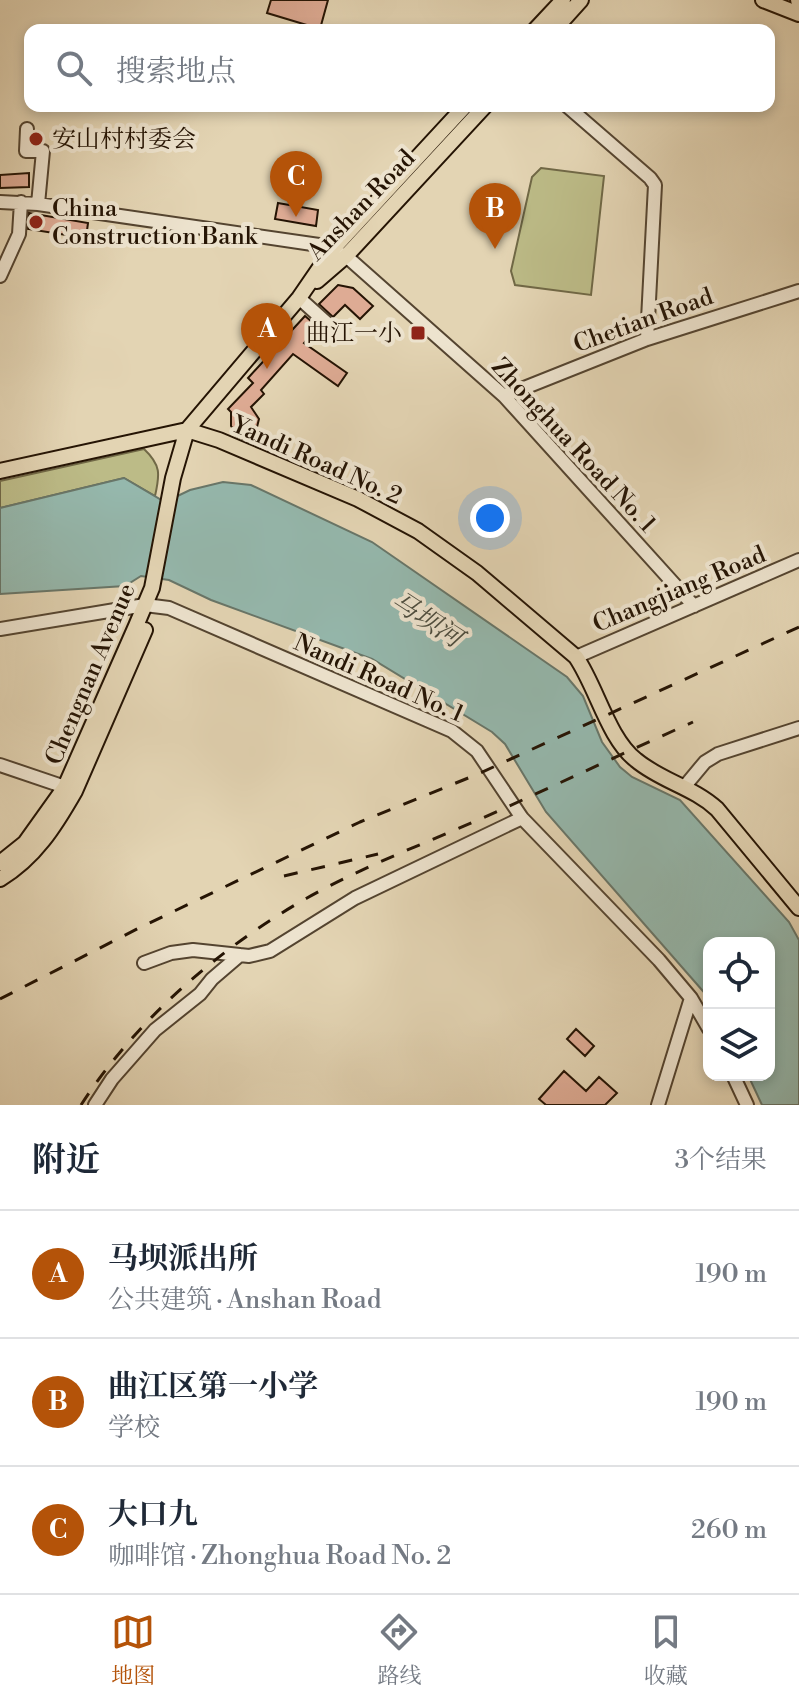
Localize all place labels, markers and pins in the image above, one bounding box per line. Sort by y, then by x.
place label: 安山村村委会 [52,125,196,155]
marker: 安山村村委会 [27,130,45,148]
pin: C [270,151,322,217]
pin: B [469,183,521,249]
place label: China Construction Bank [52,194,259,252]
marker: China Construction Bank [27,213,45,231]
pin: A [241,303,293,369]
place label: 曲江一小 [306,319,402,349]
marker: 曲江一小 [409,324,427,342]

